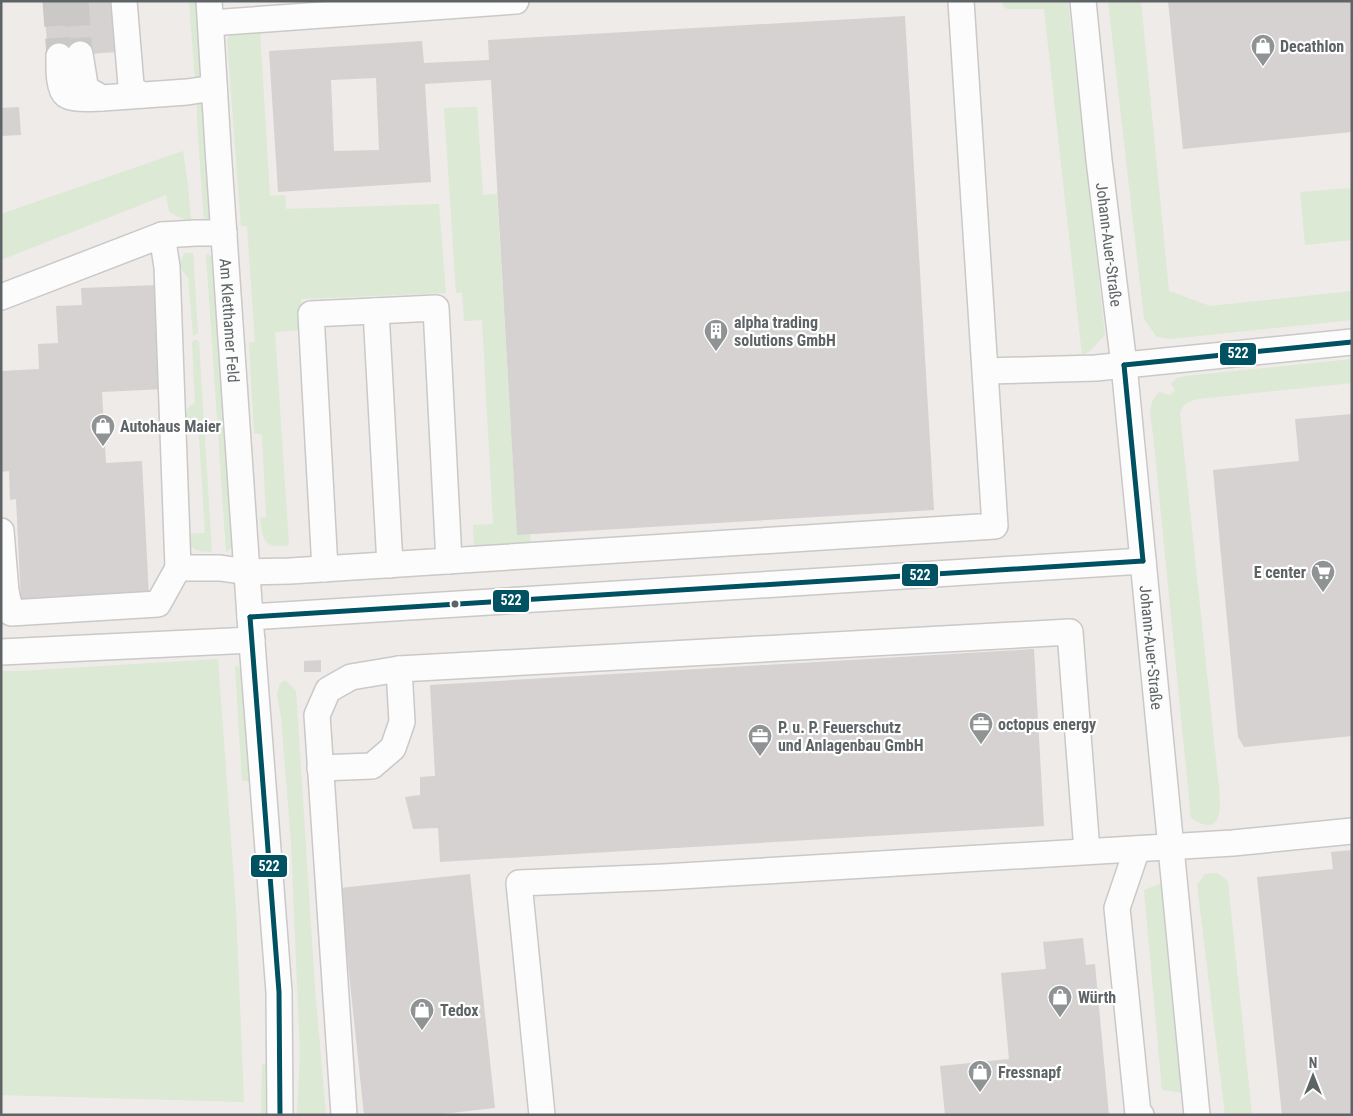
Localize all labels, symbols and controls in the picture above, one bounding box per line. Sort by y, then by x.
shop icon: Decathlon [1250,33,1276,67]
place label: Decathlon [1280,37,1344,56]
street label: Johann-Auer-Straße [1092,181,1126,308]
street label: Am Kletthamer Feld [216,258,243,383]
place label: alpha trading solutions GmbH [734,313,836,350]
building icon: alpha trading solutions GmbH [703,318,729,352]
line badge: 522 [1219,342,1257,366]
text: 522 [1227,345,1249,361]
shop icon: Autohaus Maier [90,413,116,447]
place label: Autohaus Maier [120,417,221,436]
supermarket icon: E center [1310,559,1336,593]
line badge: 522 [901,563,939,587]
place label: E center [1254,563,1306,582]
text: 522 [909,567,931,583]
street label: Johann-Auer-Straße [1136,584,1167,710]
line badge: 522 [492,589,530,613]
text: 522 [500,592,522,608]
unlabelled marker [450,599,460,609]
office icon: octopus energy [968,711,994,745]
place label: octopus energy [998,715,1096,734]
place label: P. u. P. Feuerschutz und Anlagenbau GmbH [778,718,924,755]
office icon: P. u. P. Feuerschutz und Anlagenbau GmbH [747,723,773,757]
line badge: 522 [250,854,288,878]
text: 522 [258,858,280,874]
shop icon: Würth [1047,984,1073,1018]
place label: Würth [1078,988,1116,1007]
shop icon: Tedox [409,997,435,1031]
place label: Tedox [440,1001,479,1020]
north arrow [1288,1051,1338,1101]
text: N [1309,1055,1317,1071]
shop icon: Fressnapf [967,1059,993,1093]
place label: Fressnapf [998,1063,1062,1082]

